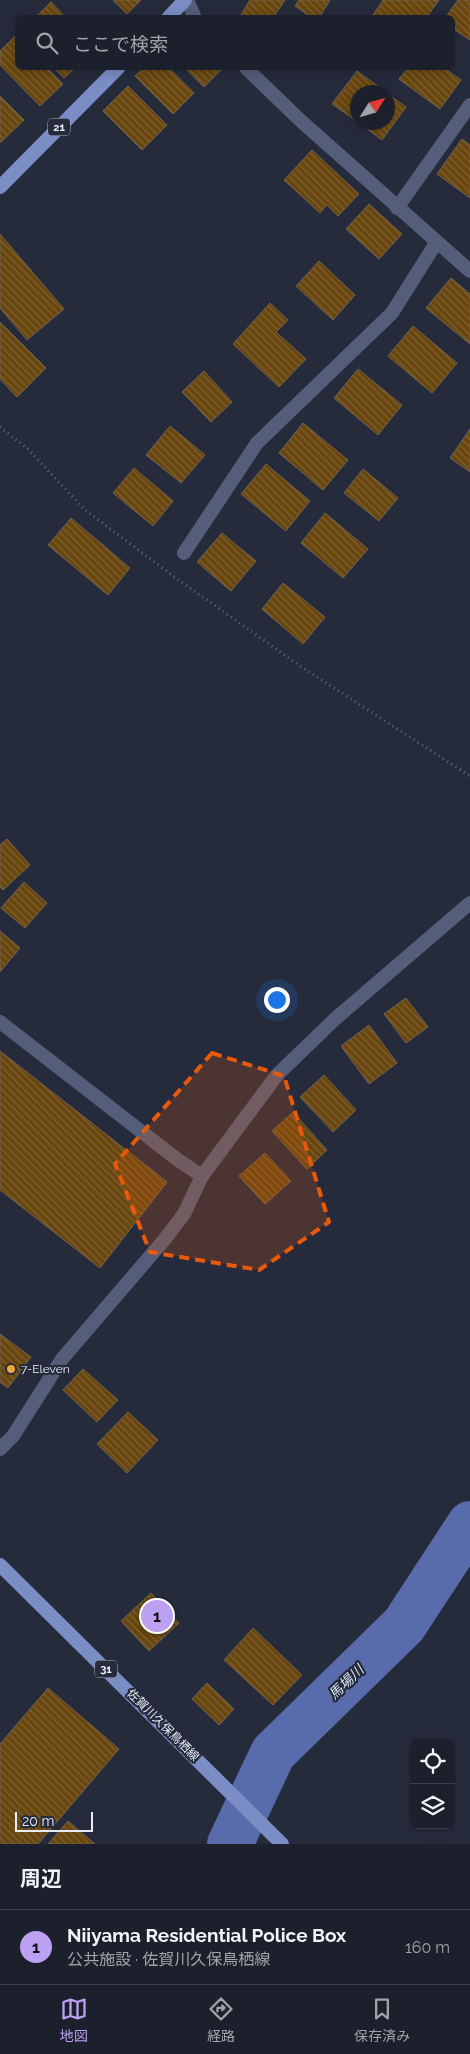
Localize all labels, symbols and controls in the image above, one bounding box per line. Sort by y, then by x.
search box [15,15,455,70]
icon: search [33,29,61,57]
text: ここで検索 [73,33,168,55]
north arrow [350,85,395,130]
road number: 21 [48,118,70,136]
your location [264,987,290,1013]
place label: 7-Eleven [21,1362,70,1376]
marker: 7-Eleven [5,1363,17,1375]
pin: 1 [141,1597,173,1635]
road number: 31 [95,1660,117,1678]
water label: 馬場川 [325,1660,368,1702]
street label: 佐賀川久保鳥栖線 [124,1686,202,1764]
map controls [410,1739,455,1829]
button: locate [410,1739,455,1784]
button: layers [410,1784,455,1829]
scale bar [15,1809,92,1832]
text: 20 m [22,1813,54,1829]
text: 周辺 [20,1866,62,1891]
text: Niiyama Residential Police Box [67,1924,346,1946]
text: 1 [32,1938,40,1957]
text: 160 m [405,1938,450,1957]
text: 公共施設 · 佐賀川久保鳥栖線 [67,1950,270,1969]
tab: 地図 [60,1995,88,2045]
tab: 経路 [207,1995,235,2045]
tab: 保存済み [354,1995,410,2045]

